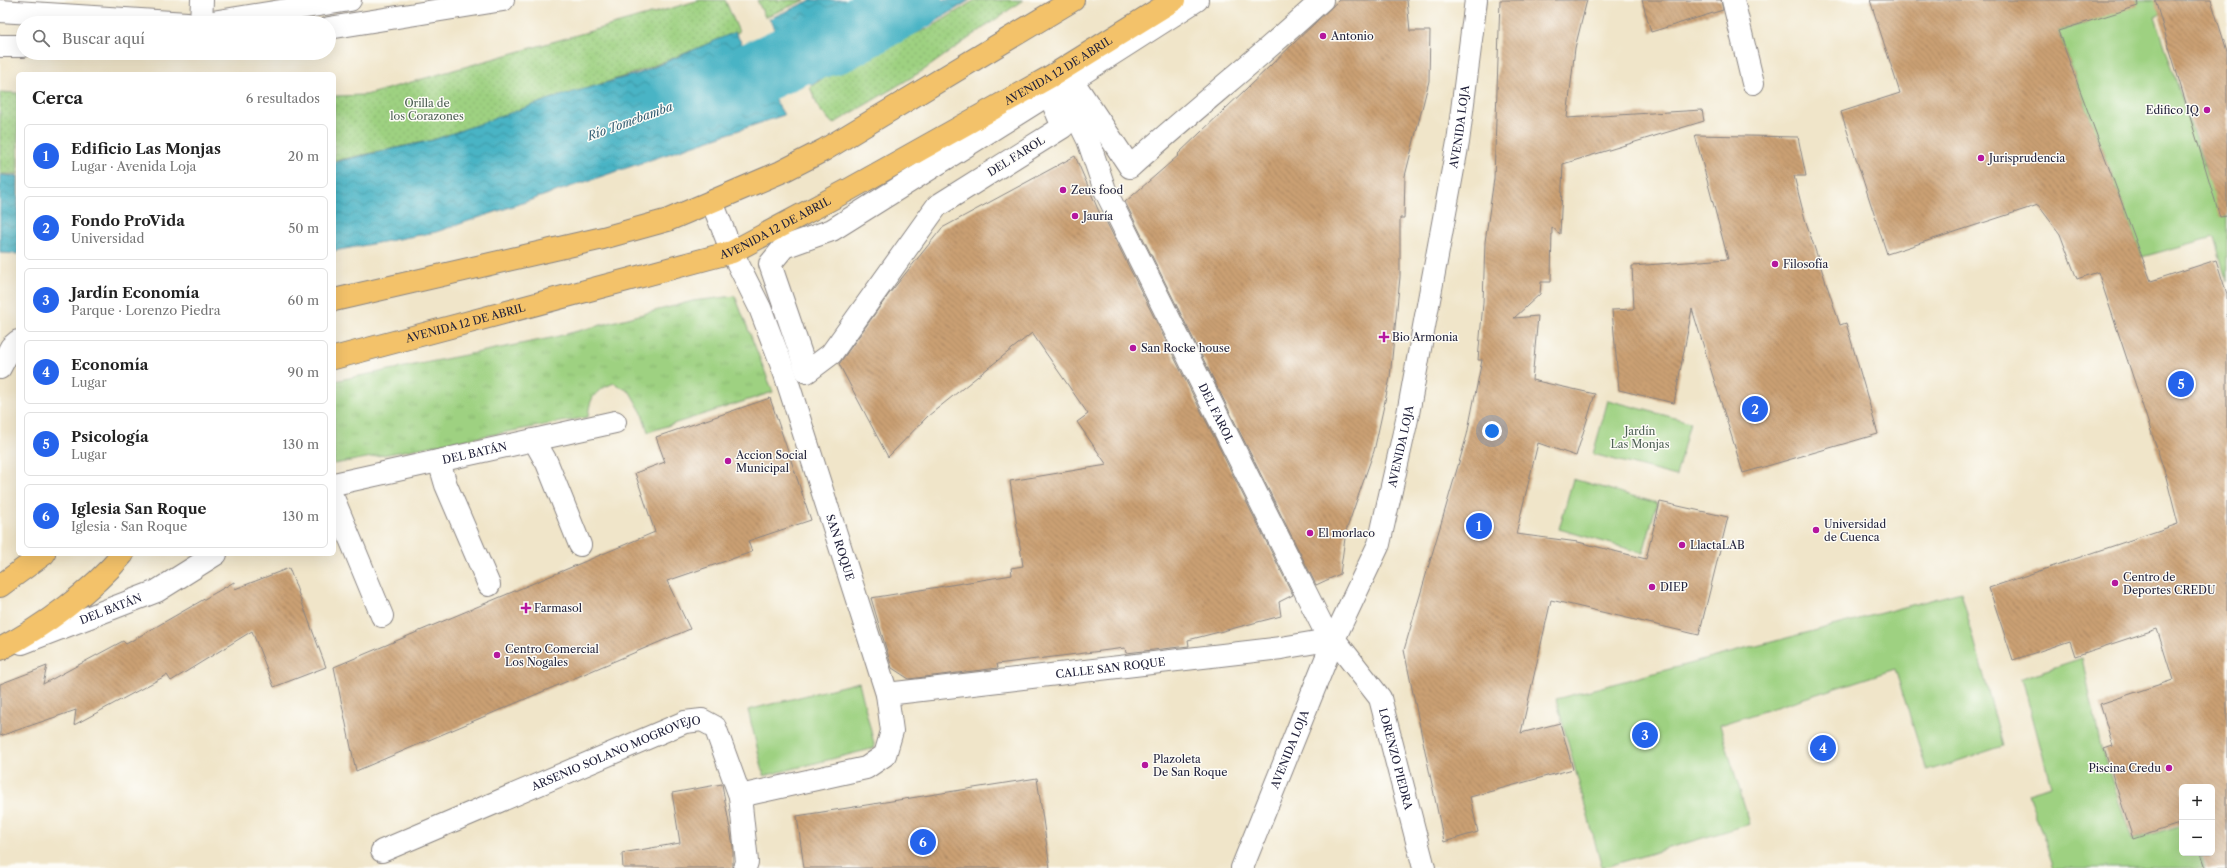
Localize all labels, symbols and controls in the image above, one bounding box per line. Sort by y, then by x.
search box [16,16,336,60]
icon: search [30,27,52,49]
text: Buscar aquí [62,29,145,48]
place label: Antonio [1330,29,1374,43]
marker: Antonio [1318,31,1328,41]
street label: AVENIDA 12 DE ABRIL [1001,33,1115,109]
street label: AVENIDA LOJA [1446,84,1472,170]
text: Cerca [32,88,83,108]
text: 6 resultados [246,90,320,106]
park label: Orilla de los Corazones [390,96,464,123]
water label: Río Tomebamba [584,99,675,144]
place label: Edifico IQ [2146,103,2199,117]
marker: Edifico IQ [2202,105,2212,115]
street label: DEL FAROL [985,132,1048,179]
text: Edificio Las Monjas [71,139,221,158]
text: 1 [43,148,49,164]
text: 20 m [288,148,319,164]
place label: Jurisprudencia [1987,151,2065,165]
marker: Jurisprudencia [1976,153,1986,163]
text: Lugar · Avenida Loja [71,158,196,174]
place label: Zeus food [1071,183,1123,197]
marker: Zeus food [1058,185,1068,195]
street label: AVENIDA 12 DE ABRIL [717,193,834,262]
place label: Jauría [1081,209,1113,223]
text: Fondo ProVida [71,211,185,230]
marker: Jauría [1070,211,1080,221]
text: 2 [42,220,50,236]
text: 50 m [288,220,319,236]
text: Universidad [71,230,144,246]
place label: Filosofía [1783,257,1828,271]
marker: Filosofía [1770,259,1780,269]
text: Jardín Economía [71,283,199,302]
text: 3 [42,292,50,308]
text: 60 m [288,292,319,308]
street label: AVENIDA 12 DE ABRIL [403,300,528,346]
text: Parque · Lorenzo Piedra [71,302,221,318]
place label: Bio Armonia [1392,330,1458,344]
marker: Bio Armonia [1379,332,1389,342]
place label: San Rocke house [1141,341,1230,355]
marker: San Rocke house [1128,343,1138,353]
text: Economía [71,355,148,374]
text: 4 [42,364,50,380]
text: 90 m [288,364,319,380]
pin: 5 [2168,369,2194,399]
text: Lugar [71,374,107,390]
street label: DEL FAROL [1196,381,1237,446]
pin: 2 [1742,394,1768,424]
street label: AVENIDA LOJA [1385,403,1417,490]
your location [1482,421,1502,441]
park label: Jardín Las Monjas [1611,424,1670,451]
text: Psicología [71,427,149,446]
text: 5 [42,436,50,452]
text: 130 m [283,436,319,452]
street label: DEL BATÁN [441,439,508,467]
text: Lugar [71,446,107,462]
place label: Accion Social Municipal [735,448,808,475]
marker: Accion Social Municipal [723,456,733,466]
text: Iglesia San Roque [71,499,207,518]
text: 6 [42,508,50,524]
text: 130 m [283,508,319,524]
pin: 1 [1466,511,1492,541]
street label: SAN ROQUE [823,512,858,583]
place label: Universidad de Cuenca [1824,517,1886,544]
text: Iglesia · San Roque [71,518,187,534]
marker: Universidad de Cuenca [1811,525,1821,535]
place label: El morlaco [1318,526,1375,540]
marker: El morlaco [1305,528,1315,538]
place label: LlactaLAB [1690,538,1745,552]
marker: LlactaLAB [1677,540,1687,550]
place label: Centro de Deportes CREDU [2123,570,2216,597]
marker: Centro de Deportes CREDU [2110,578,2120,588]
place label: DIEP [1660,580,1688,594]
marker: DIEP [1647,582,1657,592]
street label: DEL BATÁN [77,591,144,627]
place label: Farmasol [534,601,583,615]
marker: Farmasol [521,603,531,613]
place label: Centro Comercial Los Nogales [505,642,600,669]
marker: Centro Comercial Los Nogales [492,650,502,660]
street label: CALLE SAN ROQUE [1055,655,1167,681]
street label: AVENIDA LOJA [1267,707,1312,792]
street label: LORENZO PIEDRA [1376,707,1416,812]
street label: ARSENIO SOLANO MOGROVEJO [528,713,701,794]
pin: 3 [1632,720,1658,750]
pin: 4 [1810,733,1836,763]
place label: Plazoleta De San Roque [1153,752,1227,779]
marker: Plazoleta De San Roque [1140,760,1150,770]
place label: Piscina Credu [2088,761,2161,775]
marker: Piscina Credu [2164,763,2174,773]
map controls [2179,784,2215,856]
button: + [2179,784,2215,820]
button: − [2179,820,2215,856]
pin: 6 [910,827,936,857]

